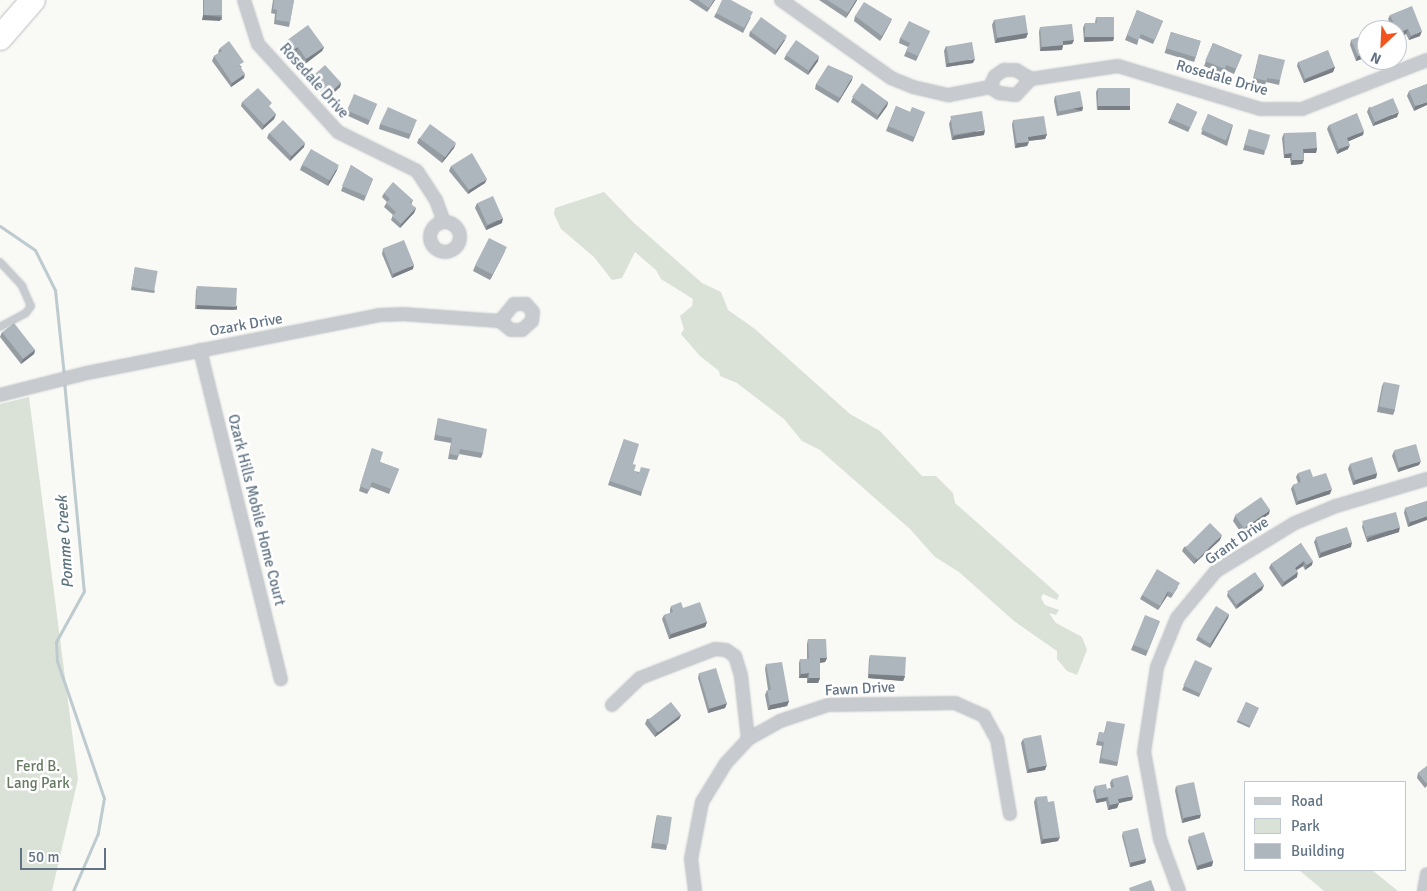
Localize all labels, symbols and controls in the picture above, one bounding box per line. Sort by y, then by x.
north arrow [1357,20,1407,70]
street label: Rosedale Drive [276,40,352,122]
text: N [1368,48,1384,68]
street label: Rosedale Drive [1174,56,1270,100]
street label: Ozark Drive [208,310,284,340]
street label: Ozark Hills Mobile Home Court [223,412,289,608]
water label: Pomme Creek [52,495,78,589]
street label: Grant Drive [1202,513,1272,569]
street label: Fawn Drive [824,678,896,700]
park label: Ferd B. Lang Park [6,757,70,792]
legend [1244,781,1407,871]
text: Road [1291,792,1323,810]
text: Park [1291,817,1320,835]
scale bar [22,838,109,870]
text: Building [1291,842,1345,860]
text: 50 m [28,848,59,866]

